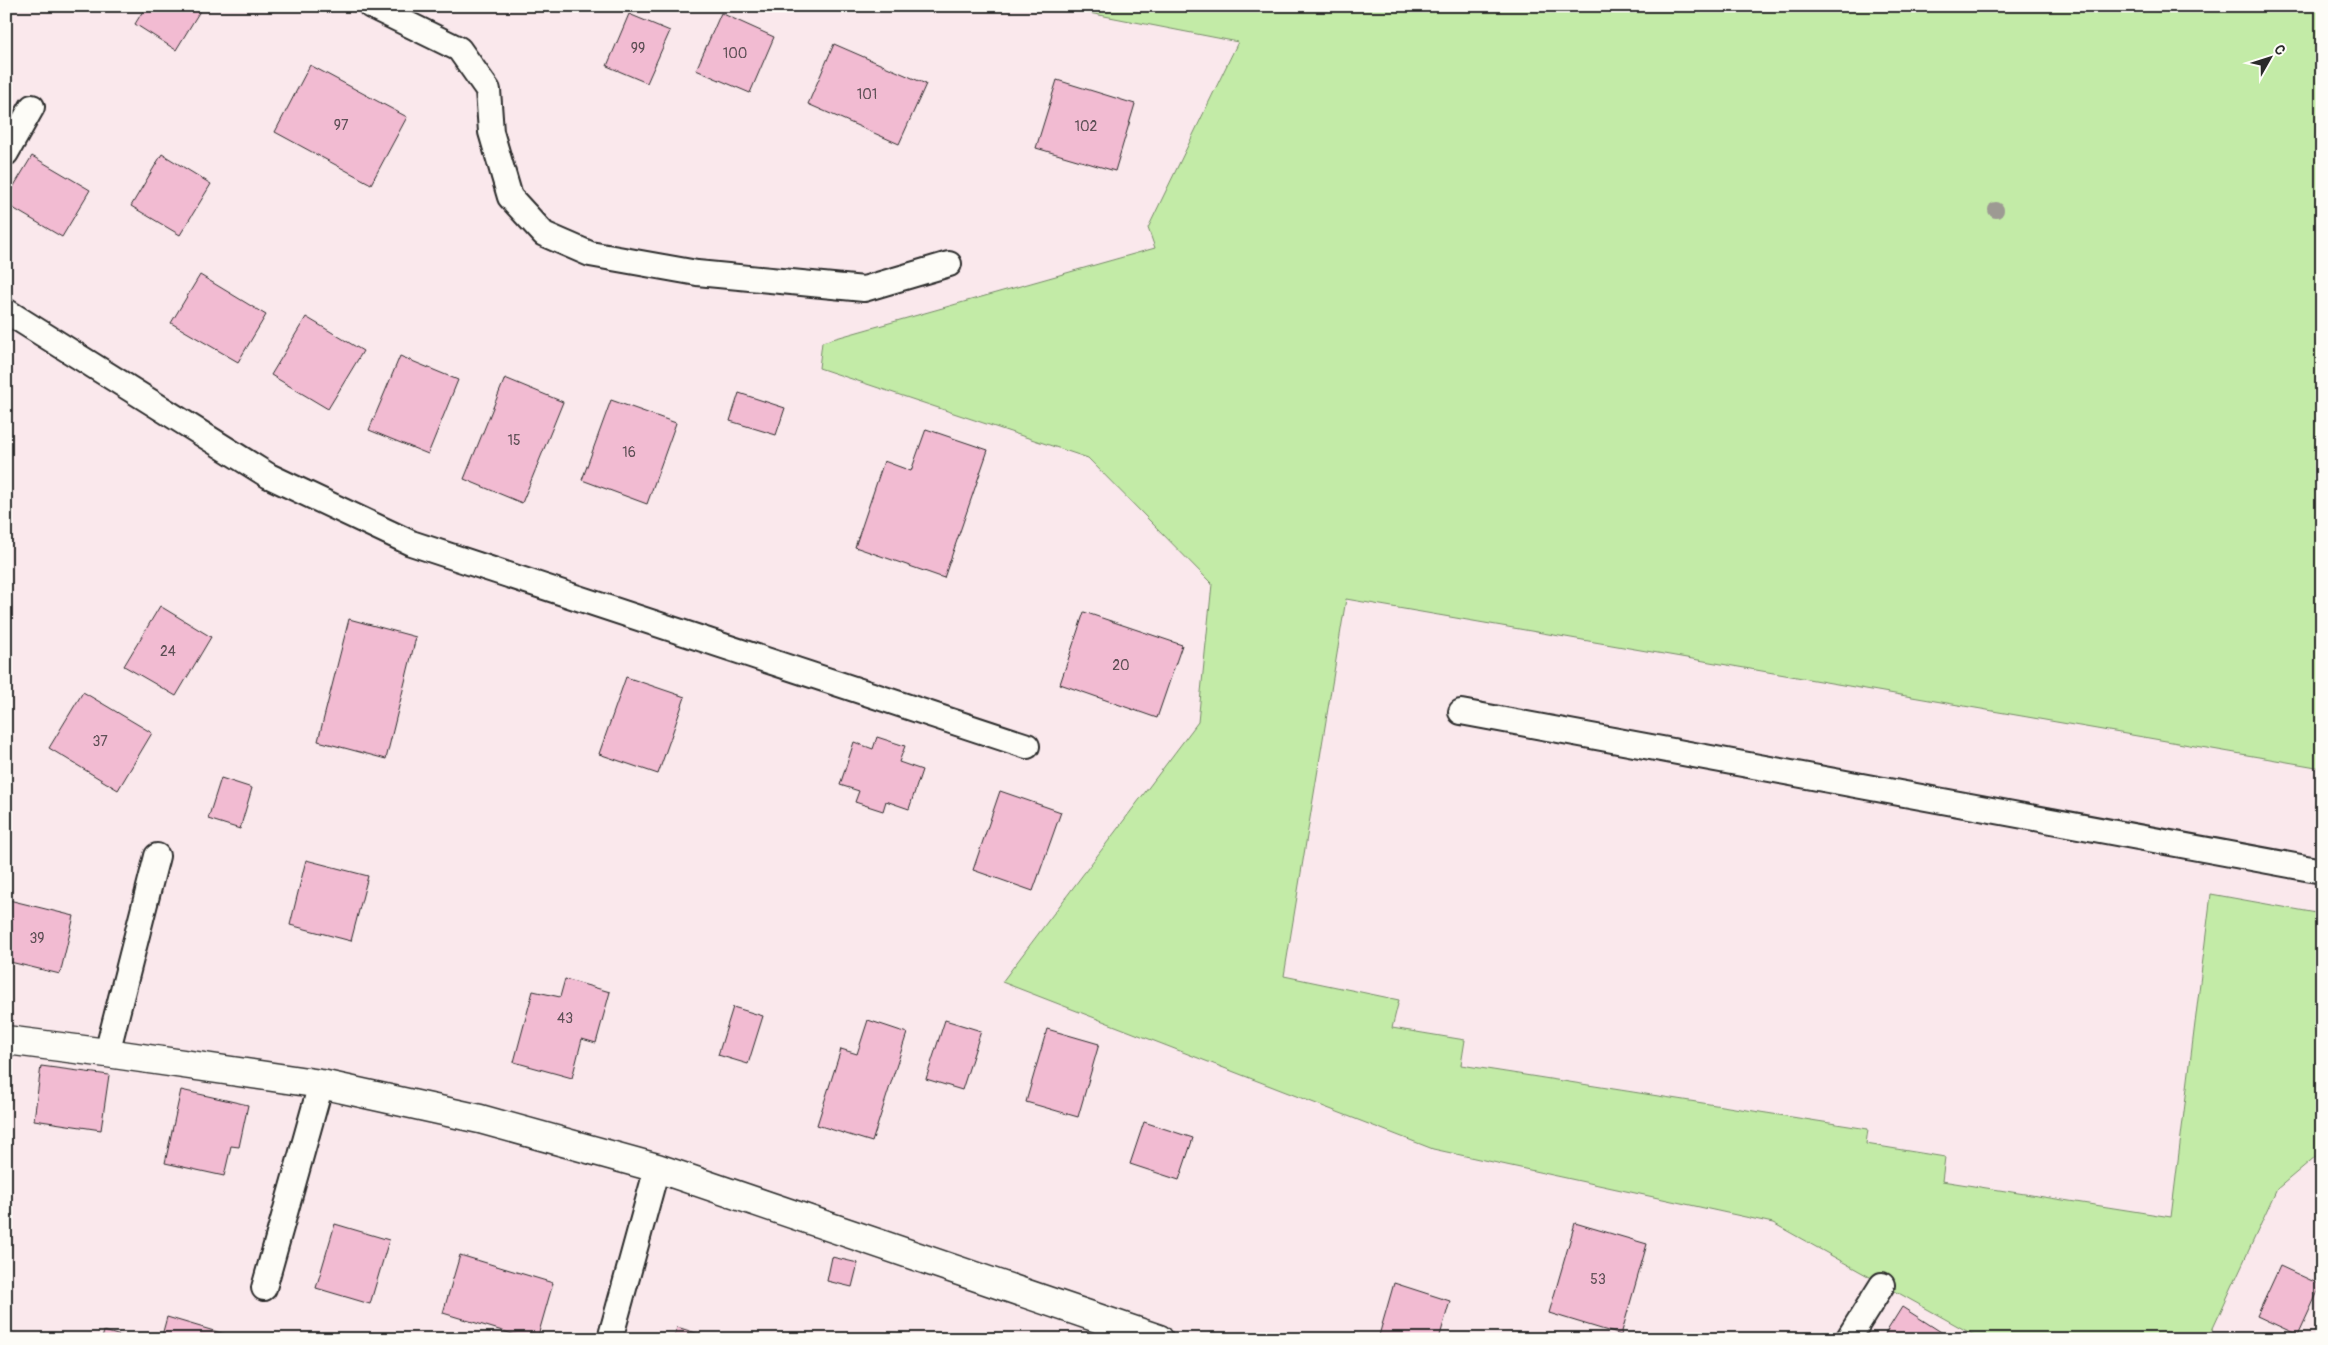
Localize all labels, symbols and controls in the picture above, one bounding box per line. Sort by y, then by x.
north arrow [2246,32,2296,82]
house number: 99 [631,40,645,57]
text: С [2270,41,2289,59]
house number: 100 [723,45,747,62]
house number: 101 [857,86,877,103]
house number: 97 [334,117,349,134]
house number: 102 [1075,118,1098,135]
house number: 15 [507,432,521,449]
house number: 16 [622,444,636,461]
house number: 24 [160,643,176,660]
house number: 20 [1112,657,1130,674]
house number: 37 [92,733,108,750]
house number: 39 [29,930,45,947]
house number: 43 [557,1010,573,1027]
house number: 53 [1590,1271,1606,1288]

